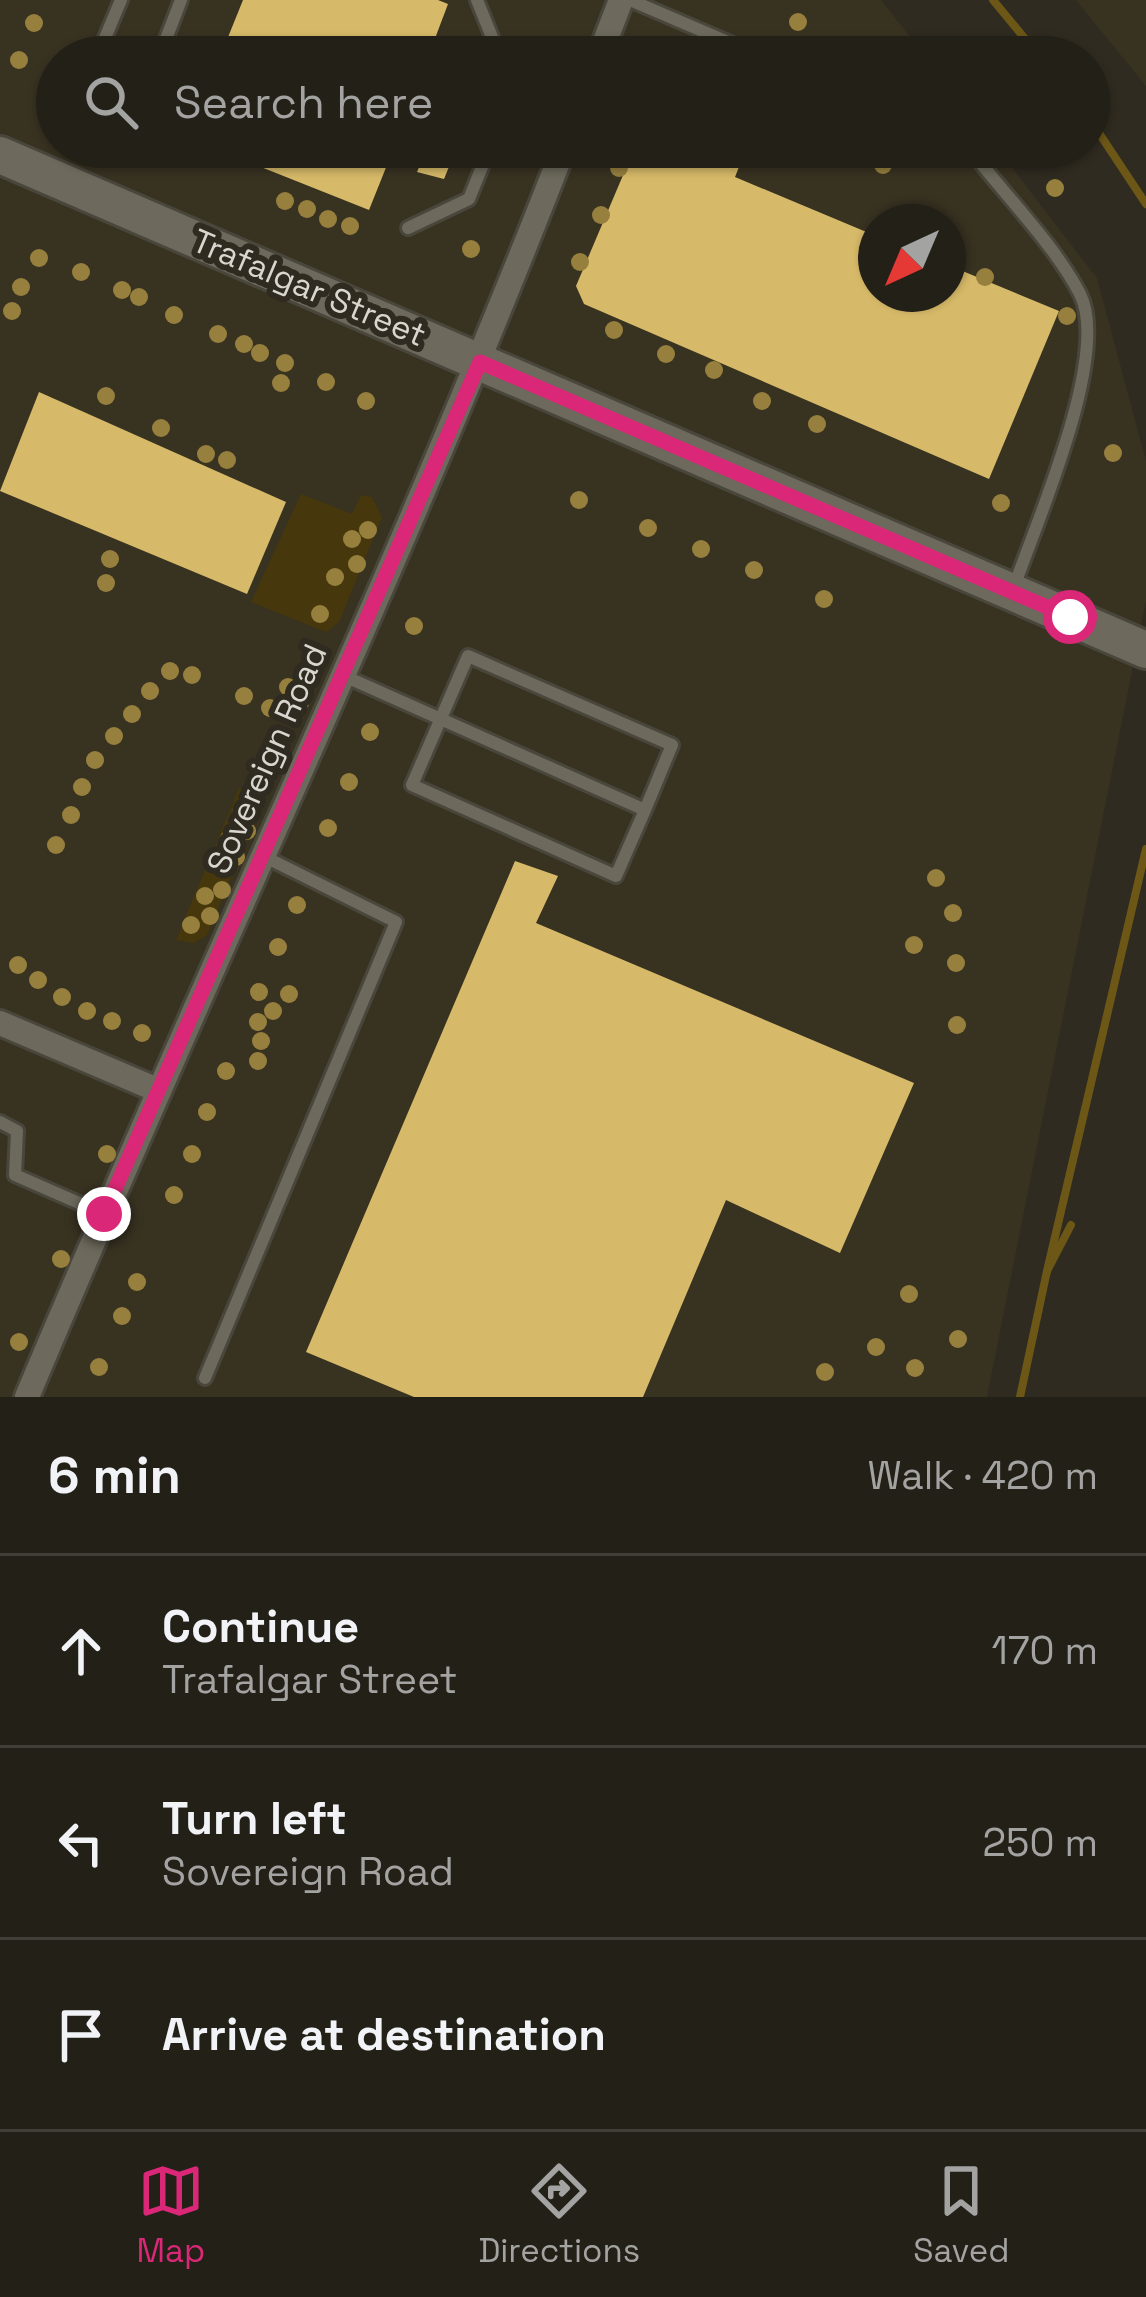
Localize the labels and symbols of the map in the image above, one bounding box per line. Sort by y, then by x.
north arrow [858,204,966,312]
street label: Trafalgar Street [186,220,432,356]
route start [1043,590,1097,644]
street label: Sovereign Road [198,638,336,880]
route end [77,1187,131,1241]

